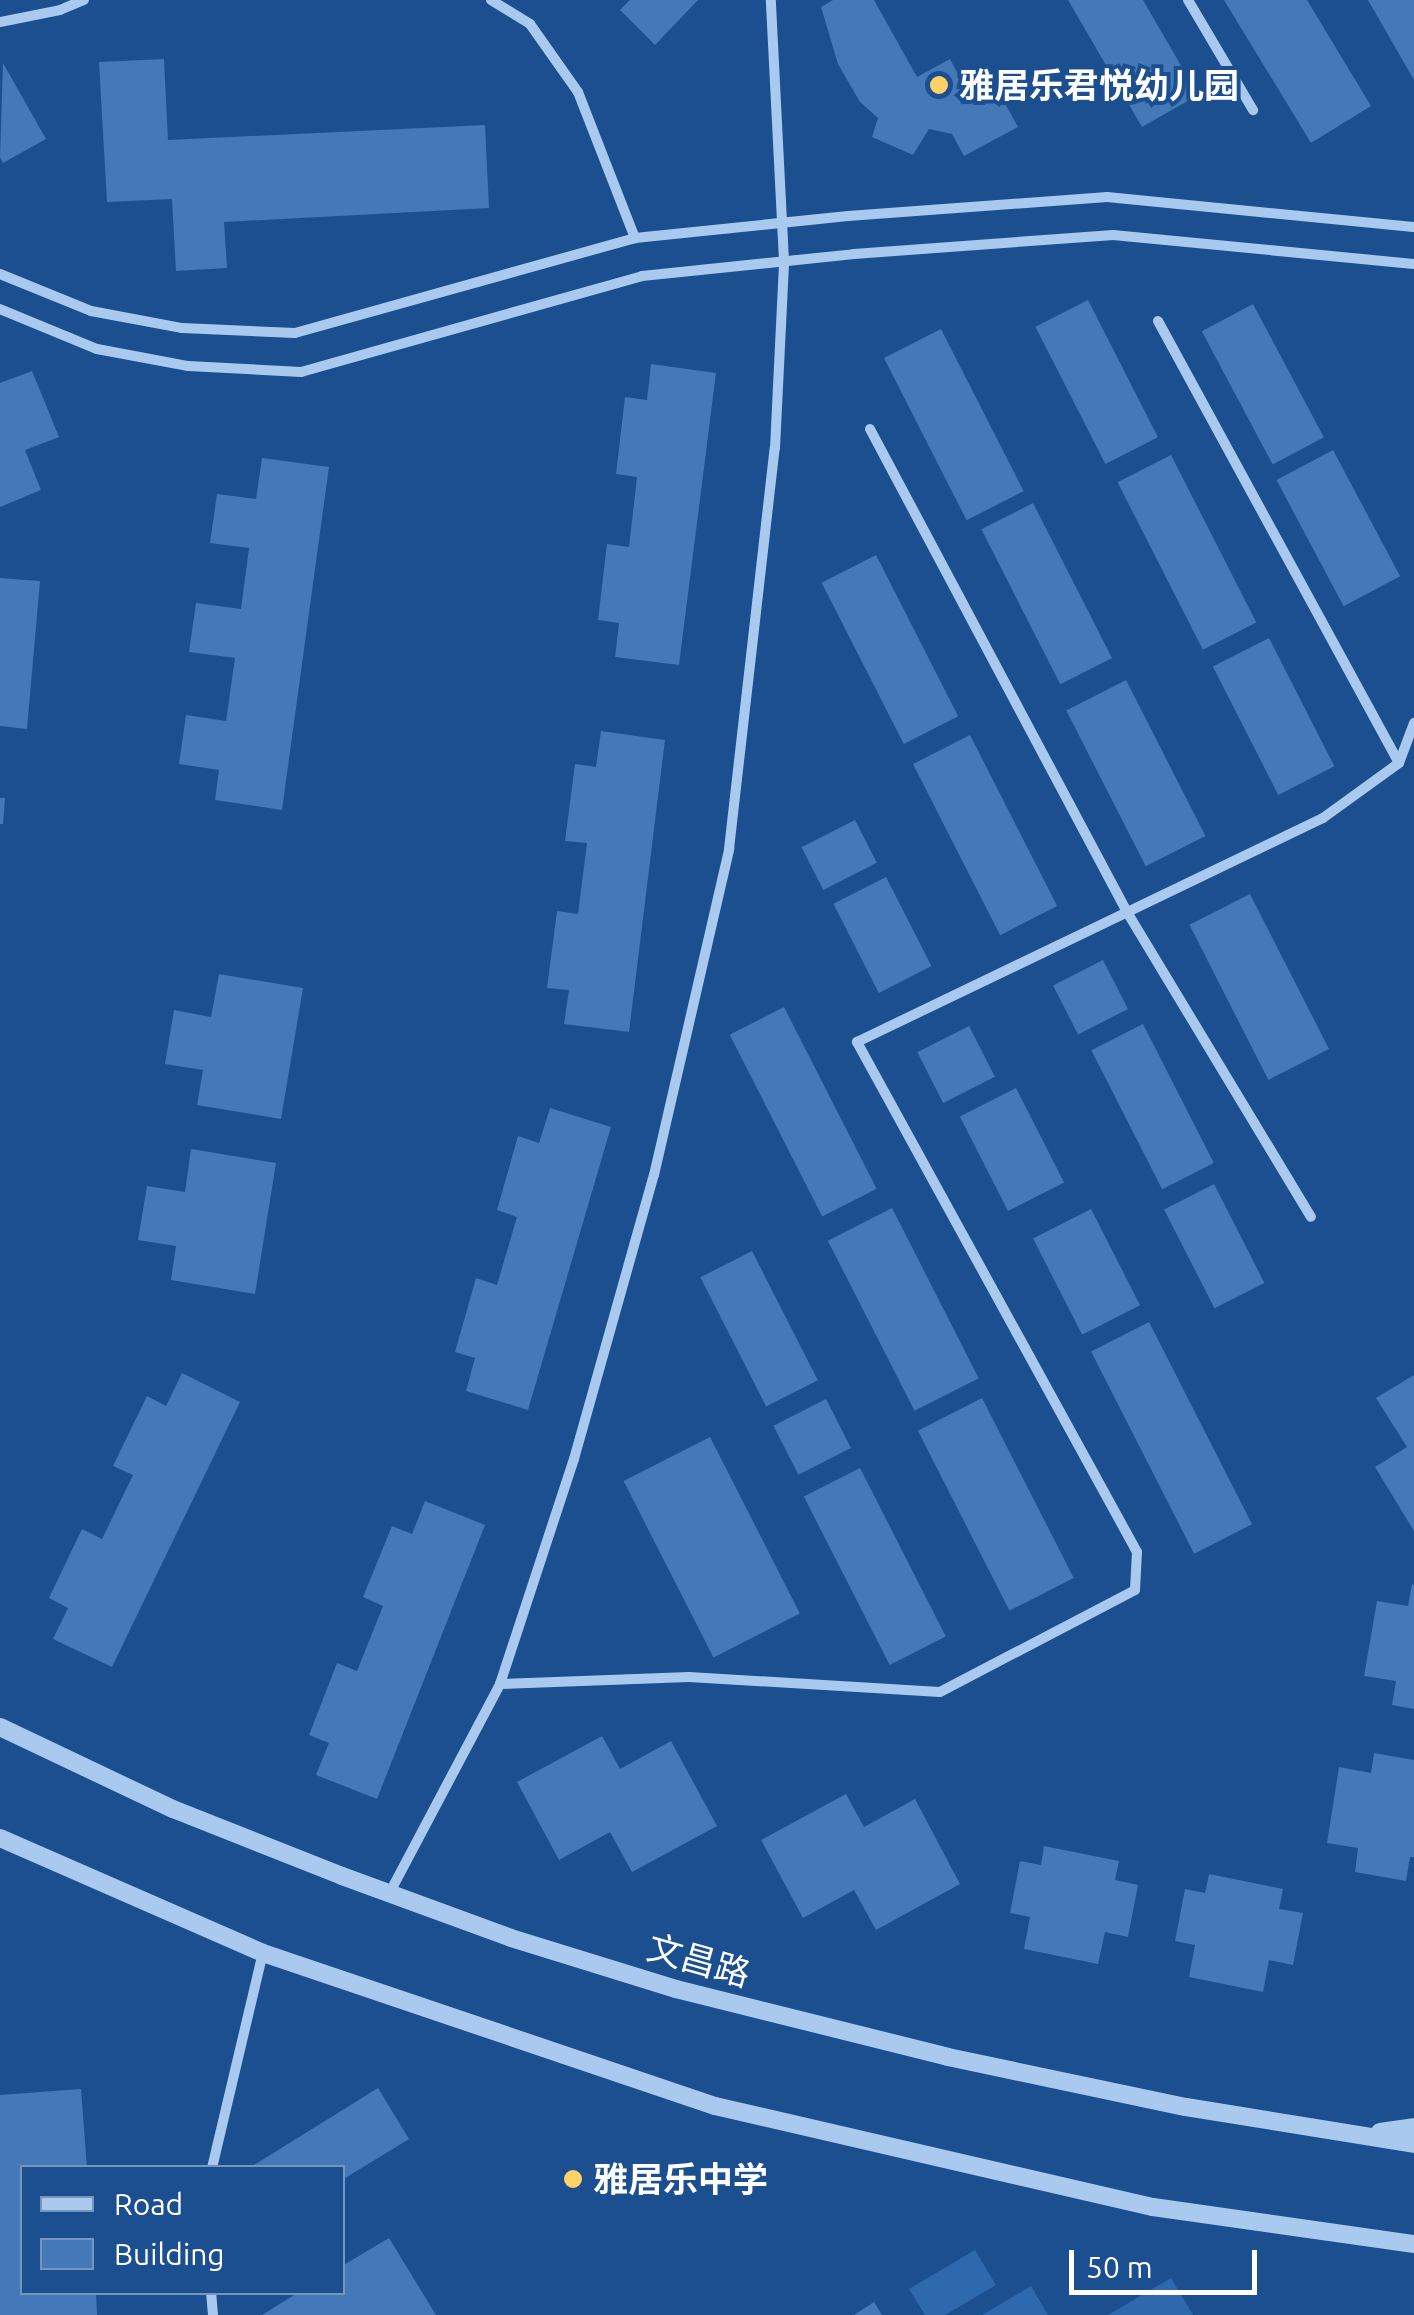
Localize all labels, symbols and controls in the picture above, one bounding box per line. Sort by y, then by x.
place label: 雅居乐君悦幼儿园 [959,64,1239,106]
marker: 雅居乐君悦幼儿园 [928,74,950,96]
street label: 文昌路 [643,1925,755,1995]
place label: 雅居乐中学 [593,2158,768,2200]
legend [20,2165,345,2295]
marker: 雅居乐中学 [562,2168,584,2190]
text: Road [114,2187,183,2221]
scale bar [1074,2230,1262,2292]
text: Building [114,2237,225,2271]
text: 50 m [1086,2250,1153,2284]

